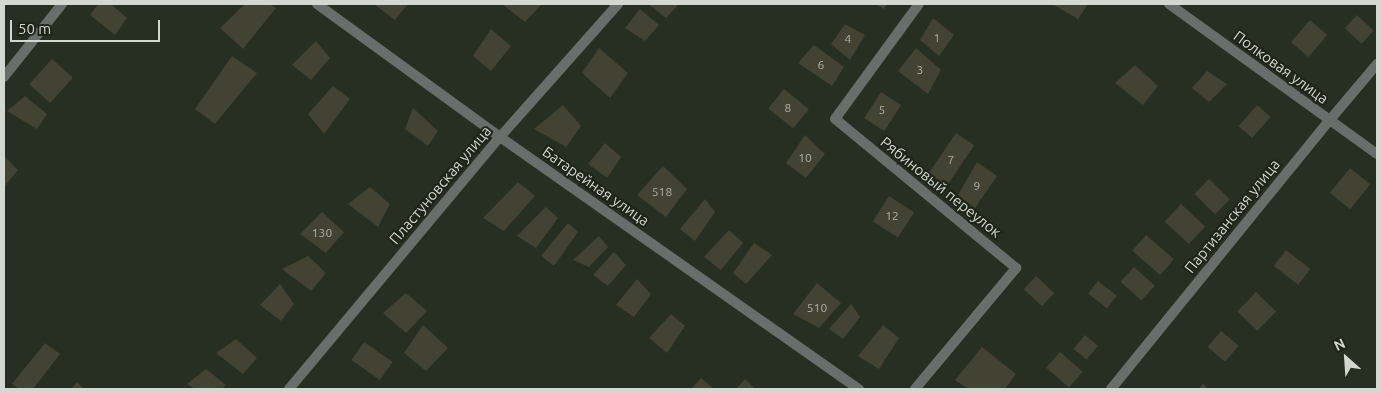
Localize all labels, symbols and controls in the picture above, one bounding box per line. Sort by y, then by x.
scale bar [12,10,162,42]
text: 50 m [18,20,51,37]
street label: Полковая улица [1230,27,1332,107]
house number: 1 [934,31,940,45]
house number: 4 [845,32,851,46]
house number: 6 [818,58,824,72]
house number: 3 [917,63,923,77]
house number: 8 [785,101,791,115]
house number: 5 [879,103,885,117]
street label: Пластуновская улица [385,122,495,248]
street label: Рябиновый переулок [877,133,1005,241]
street label: Батарейная улица [539,142,653,230]
house number: 10 [798,151,812,165]
house number: 7 [948,153,954,167]
street label: Партизанская улица [1181,156,1283,276]
house number: 9 [974,179,980,193]
house number: 518 [652,185,672,199]
house number: 12 [885,209,899,223]
house number: 130 [312,226,332,240]
house number: 510 [807,301,827,315]
north arrow [1321,333,1371,383]
text: N [1331,335,1348,354]

